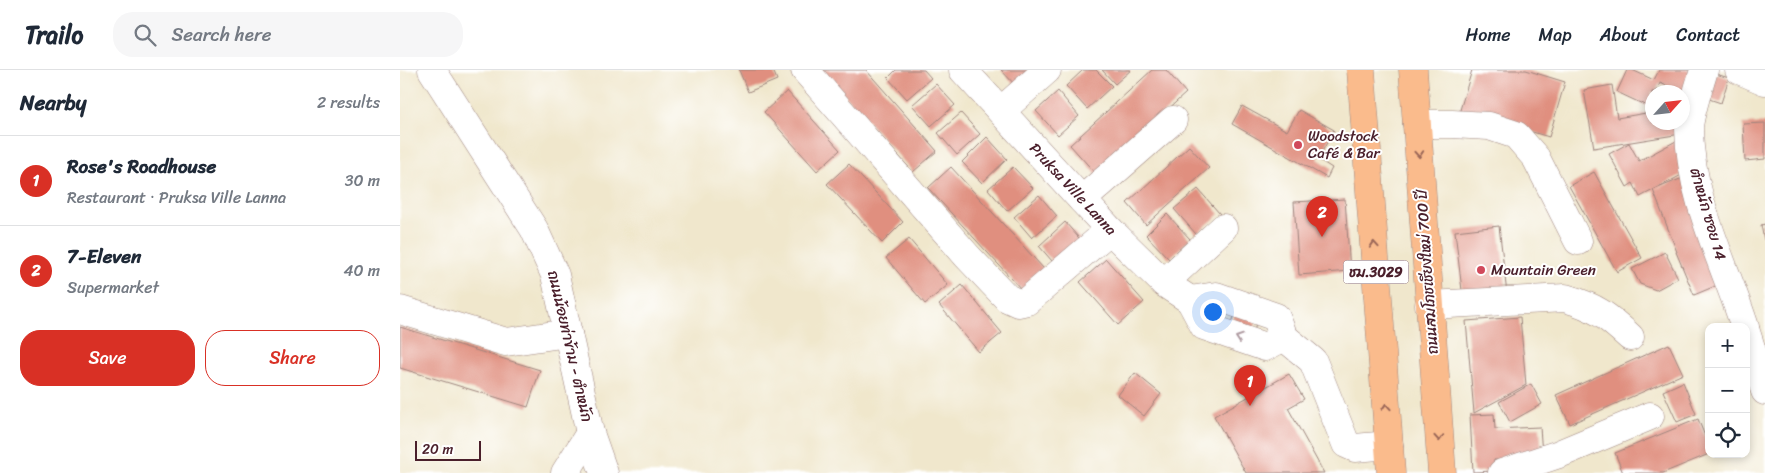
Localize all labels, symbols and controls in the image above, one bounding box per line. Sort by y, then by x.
search box [113,12,463,57]
text: Trailo [25,14,83,56]
text: Search here [171,18,272,51]
text: Home [1466,19,1511,51]
text: Map [1539,19,1572,51]
text: About [1600,19,1648,51]
text: Contact [1676,19,1740,51]
icon: search [131,21,159,49]
text: Nearby [20,84,86,122]
north arrow [1645,85,1690,130]
text: 2 results [317,88,380,117]
place label: Woodstock Café & Bar [1308,123,1381,166]
street label: Pruksa Ville Lanna [1023,136,1124,242]
marker: Woodstock Café & Bar [1292,139,1304,151]
text: Rose's Roadhouse [67,150,216,183]
one-way arrow [1413,150,1424,158]
street label: ตำหนัก ซอย 14 [1682,165,1734,263]
text: 1 [33,166,39,195]
text: 30 m [345,166,380,195]
text: Restaurant · Pruksa Ville Lanna [67,183,286,212]
street label: ถนนสมโภชเชียงใหม่ 700 ปี [1408,187,1446,355]
pin: 2 [1306,196,1338,237]
text: 7-Eleven [67,240,141,273]
one-way arrow [1369,241,1380,249]
text: 2 [31,256,41,285]
text: 40 m [343,256,380,285]
place label: Mountain Green [1491,257,1596,283]
road number: ชม.3029 [1344,260,1408,283]
marker: Mountain Green [1475,264,1487,276]
street label: ถนนน้อยท่าข้าม - ตำหนัก [540,268,600,425]
text: Supermarket [67,273,159,302]
your location [1200,299,1226,325]
map controls [1705,323,1750,458]
button: + [1705,323,1750,368]
button: Save [20,330,195,386]
button: Share [205,330,380,386]
one-way arrow [1235,334,1243,344]
pin: 1 [1234,365,1266,406]
button: − [1705,368,1750,413]
one-way arrow [1381,403,1392,411]
button: locate [1705,413,1750,458]
one-way arrow [1433,434,1444,442]
text: 20 m [422,437,453,462]
scale bar [415,438,481,461]

